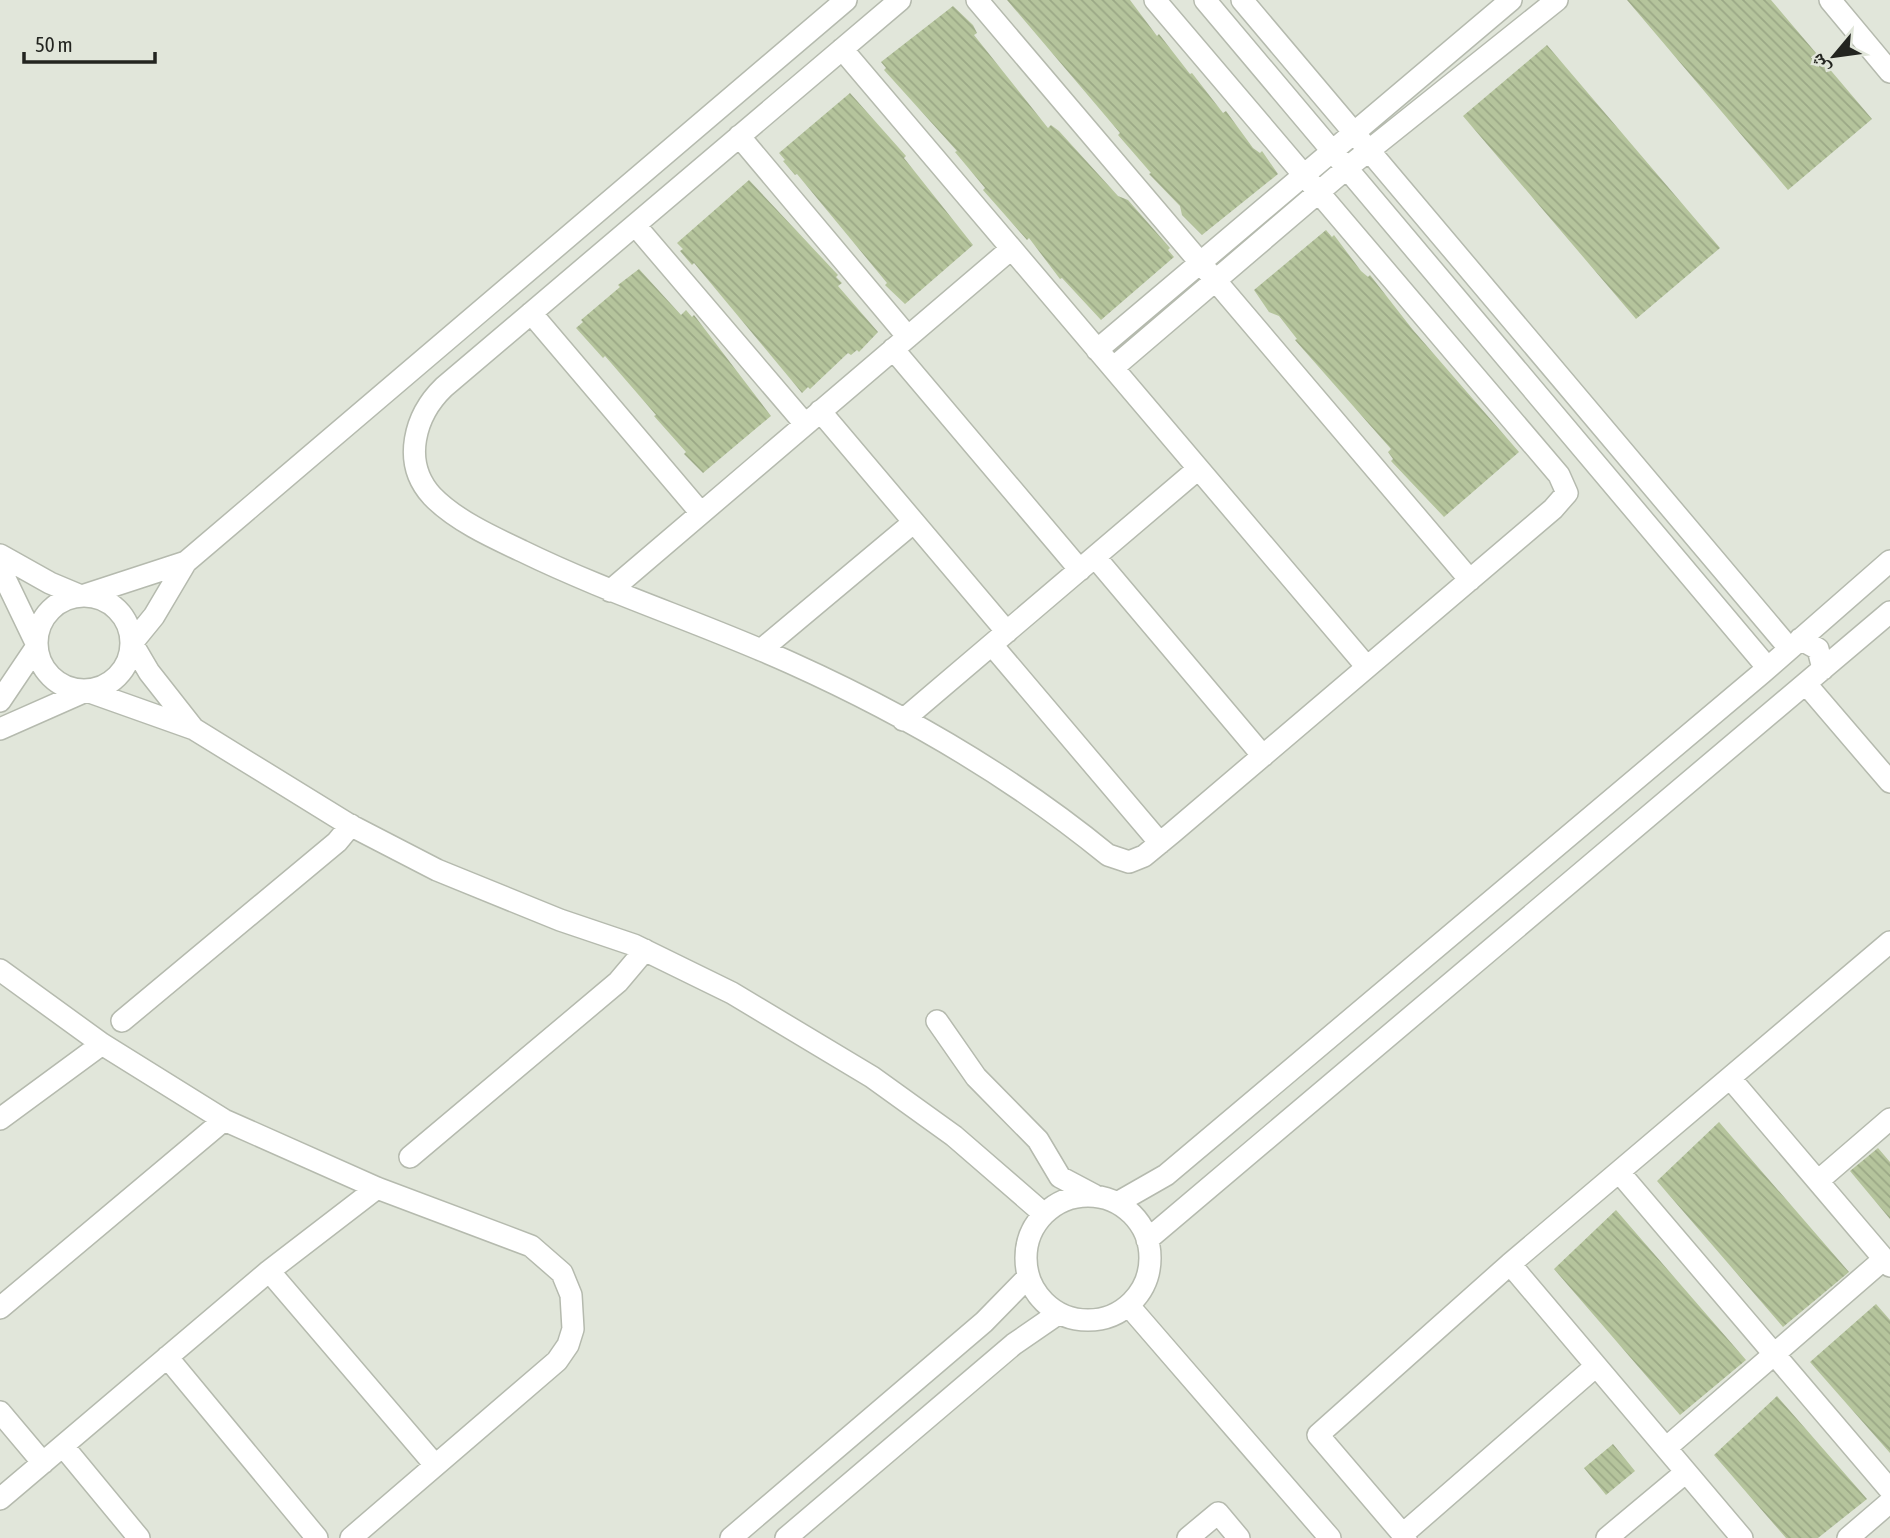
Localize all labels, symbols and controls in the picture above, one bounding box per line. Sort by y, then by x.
scale bar [24,21,156,65]
north arrow [1799,21,1869,91]
text: 50 m [35,32,73,56]
text: ش [1805,50,1835,78]

